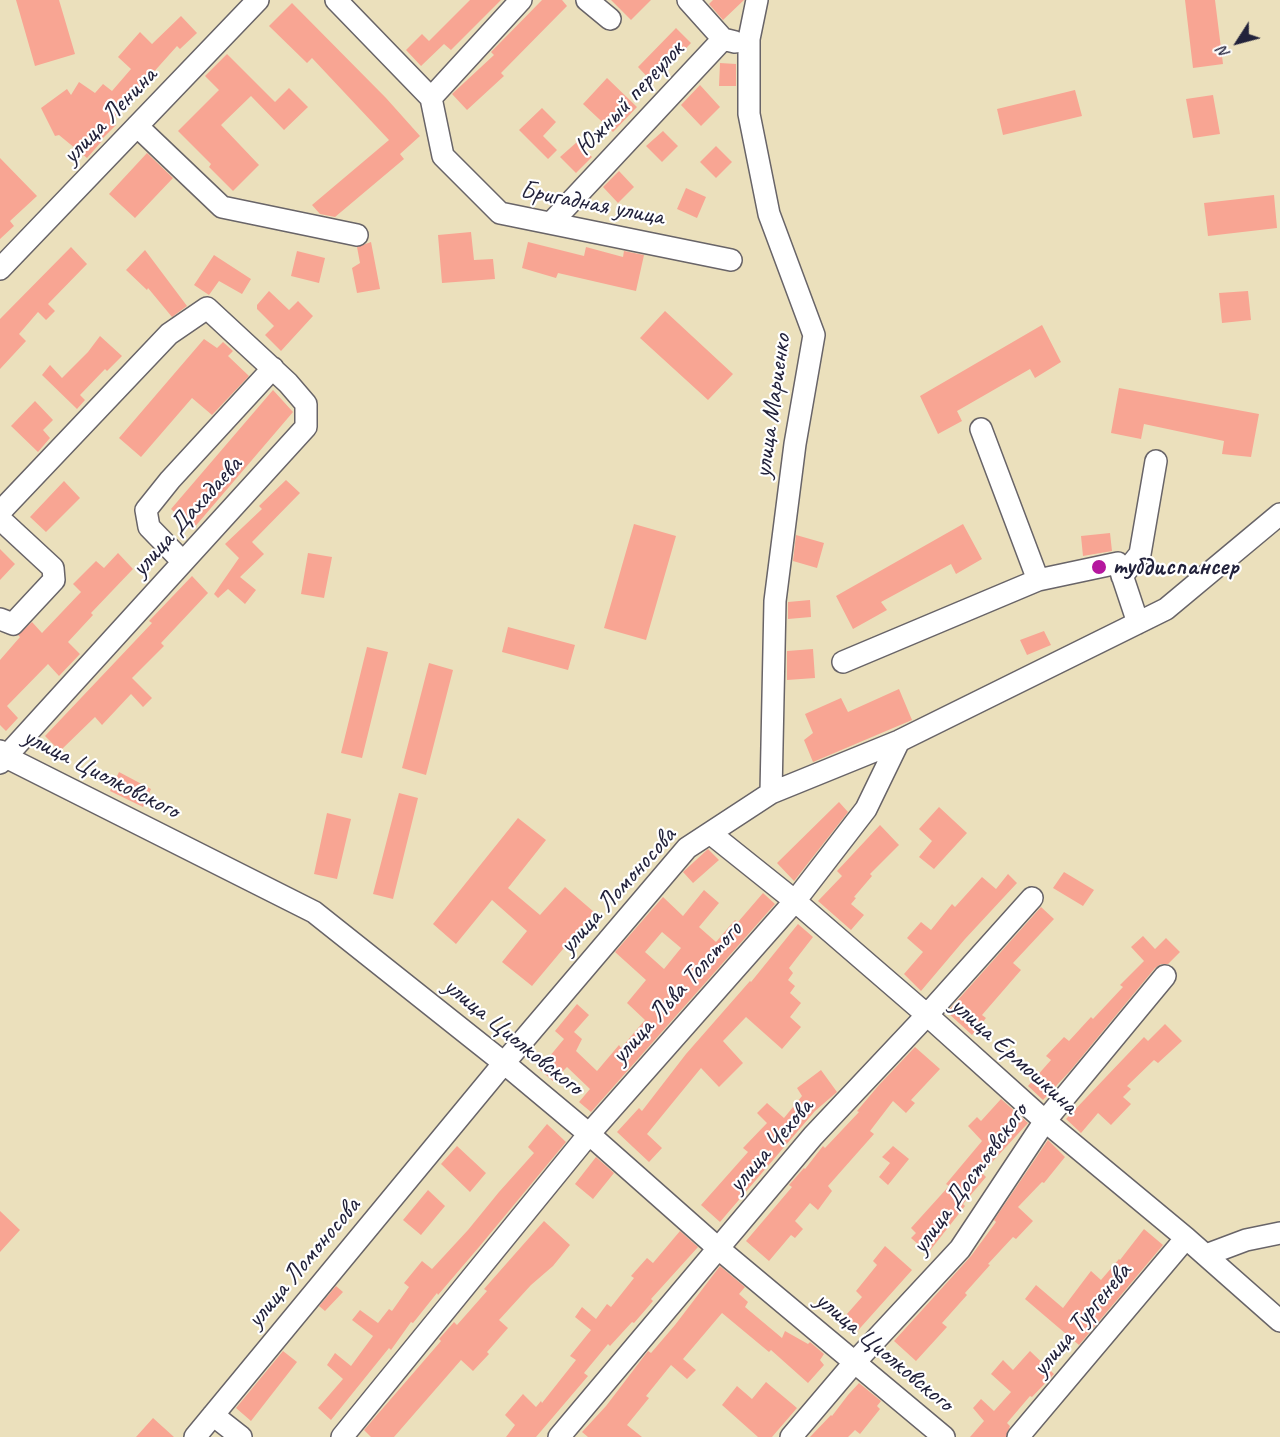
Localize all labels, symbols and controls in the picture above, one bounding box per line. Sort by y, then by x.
north arrow [1208,12,1268,72]
street label: Южный переулок [569,35,691,163]
text: N [1212,43,1234,62]
street label: улица Ленина [56,61,164,171]
street label: Бригадная улица [518,175,666,233]
street label: улица Мариенко [747,332,799,480]
street label: улица Дахадаева [125,450,249,584]
place label: тубдиспансер [1112,551,1239,583]
marker: тубдиспансер [1090,558,1108,576]
street label: улица Циолковского [18,721,184,827]
street label: улица Ломоносова [553,821,683,961]
street label: улица Льва Толстого [605,915,749,1071]
street label: улица Циолковского [437,971,589,1103]
street label: улица Ермошкина [944,991,1084,1121]
street label: улица Чехова [722,1093,820,1199]
street label: улица Достоевского [905,1098,1035,1260]
street label: улица Ломоносова [240,1191,368,1335]
street label: улица Тургенева [1025,1257,1139,1383]
street label: улица Циолковского [808,1285,960,1419]

